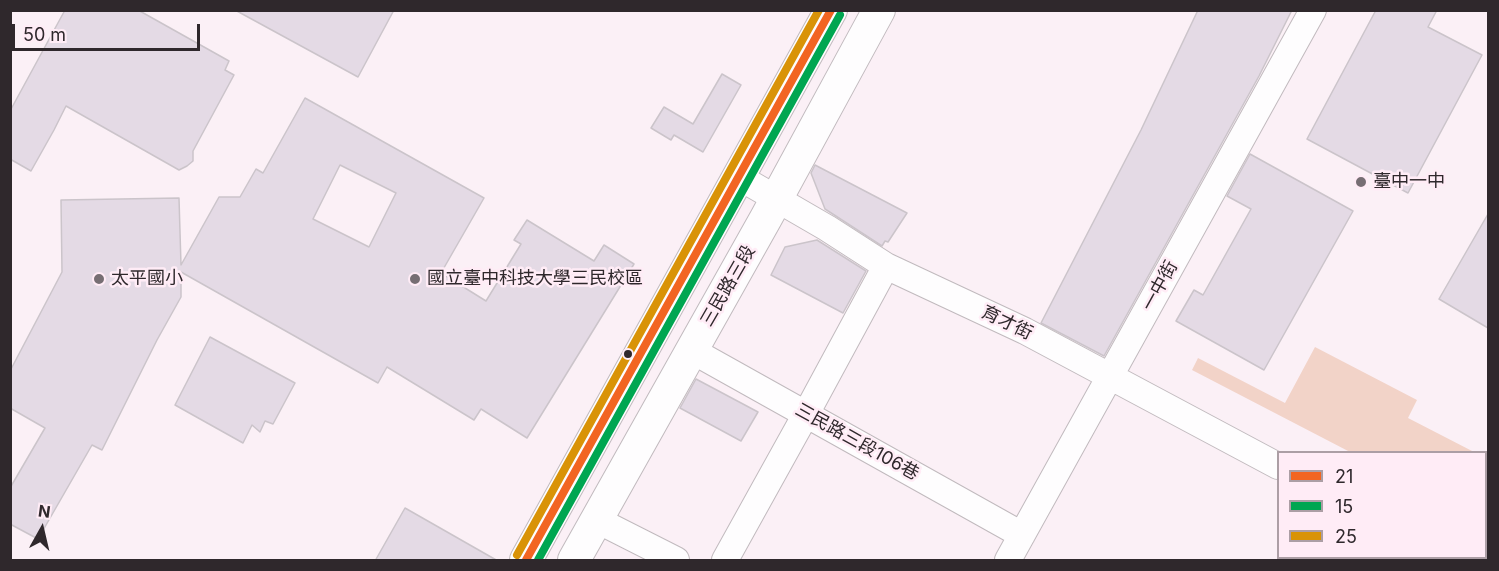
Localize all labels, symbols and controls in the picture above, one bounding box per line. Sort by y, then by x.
scale bar [15,12,202,50]
text: 50 m [23,24,66,45]
place label: 臺中一中 [1373,171,1445,193]
marker: 臺中一中 [1354,175,1368,189]
street label: 三民路三段 [696,242,760,330]
street label: 一中街 [1137,257,1183,315]
place label: 太平國小 [111,268,183,290]
place label: 國立臺中科技大學三民校區 [427,268,643,290]
marker: 太平國小 [92,272,106,286]
marker: 國立臺中科技大學三民校區 [408,272,422,286]
street label: 育才街 [978,301,1036,345]
unlabelled marker [622,348,634,360]
street label: 三民路三段106巷 [791,399,923,485]
legend [1277,451,1487,559]
text: 21 [1335,466,1353,487]
text: 15 [1335,496,1353,517]
north arrow [12,499,72,559]
text: N [37,500,52,522]
text: 25 [1335,526,1357,547]

